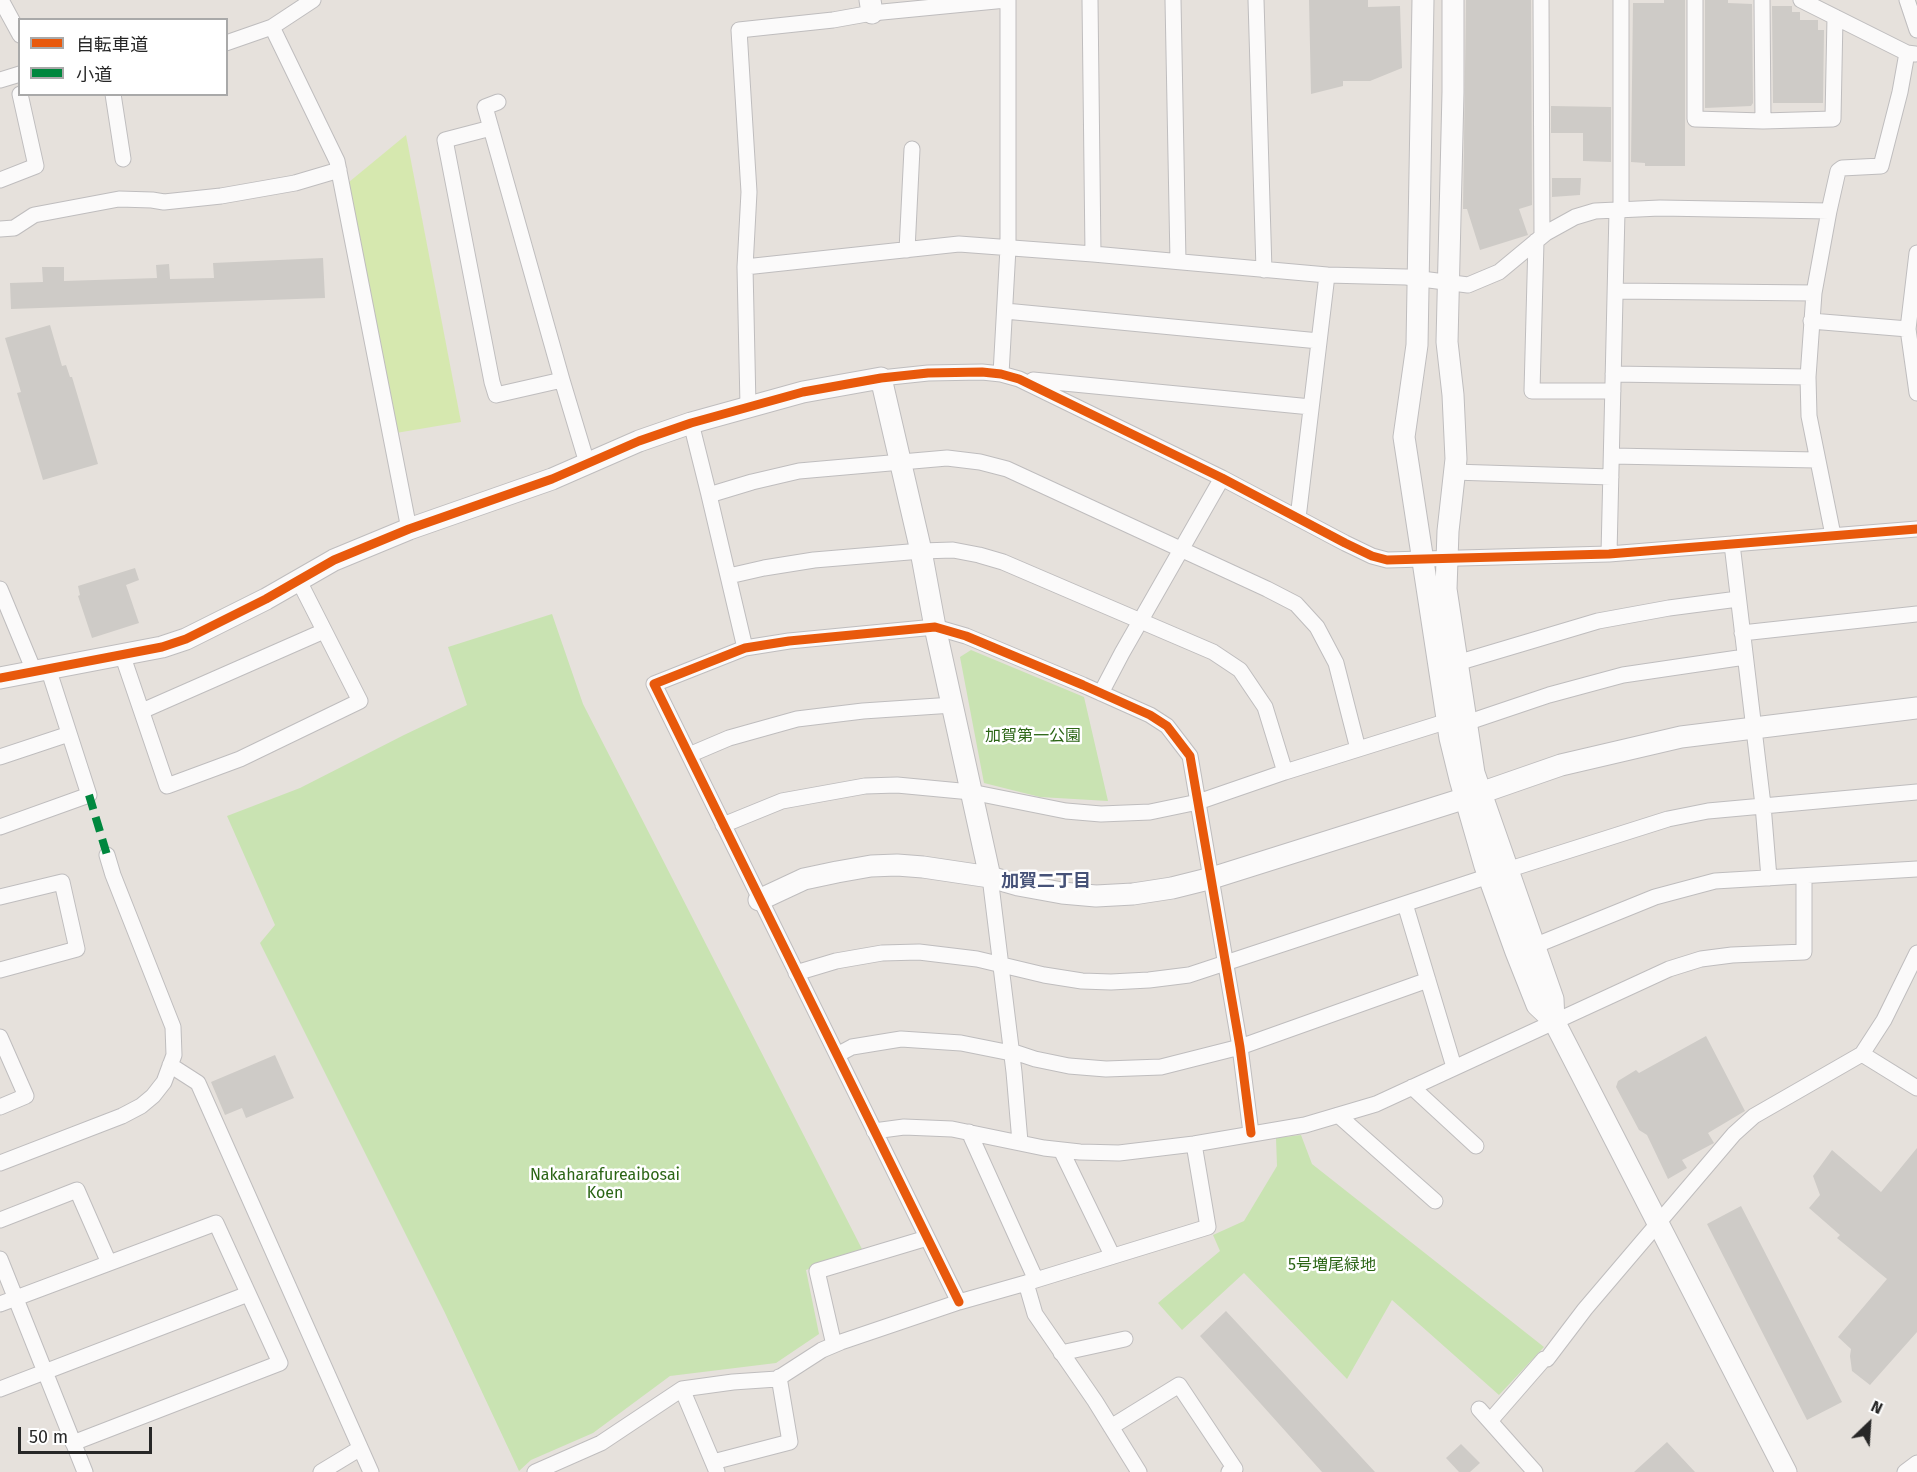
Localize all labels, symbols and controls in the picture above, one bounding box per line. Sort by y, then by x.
legend [18,18,228,96]
text: 自転車道 [76,34,148,56]
text: 小道 [76,64,112,86]
park label: 加賀第一公園 [985,727,1081,747]
district label: 加賀二丁目 [1001,871,1091,893]
park label: Nakaharafureaibosai Koen [530,1166,680,1204]
park label: 5号増尾緑地 [1288,1256,1376,1276]
north arrow [1839,1394,1899,1454]
text: N [1868,1396,1886,1418]
scale bar [21,1415,154,1453]
text: 50 m [29,1426,68,1448]

